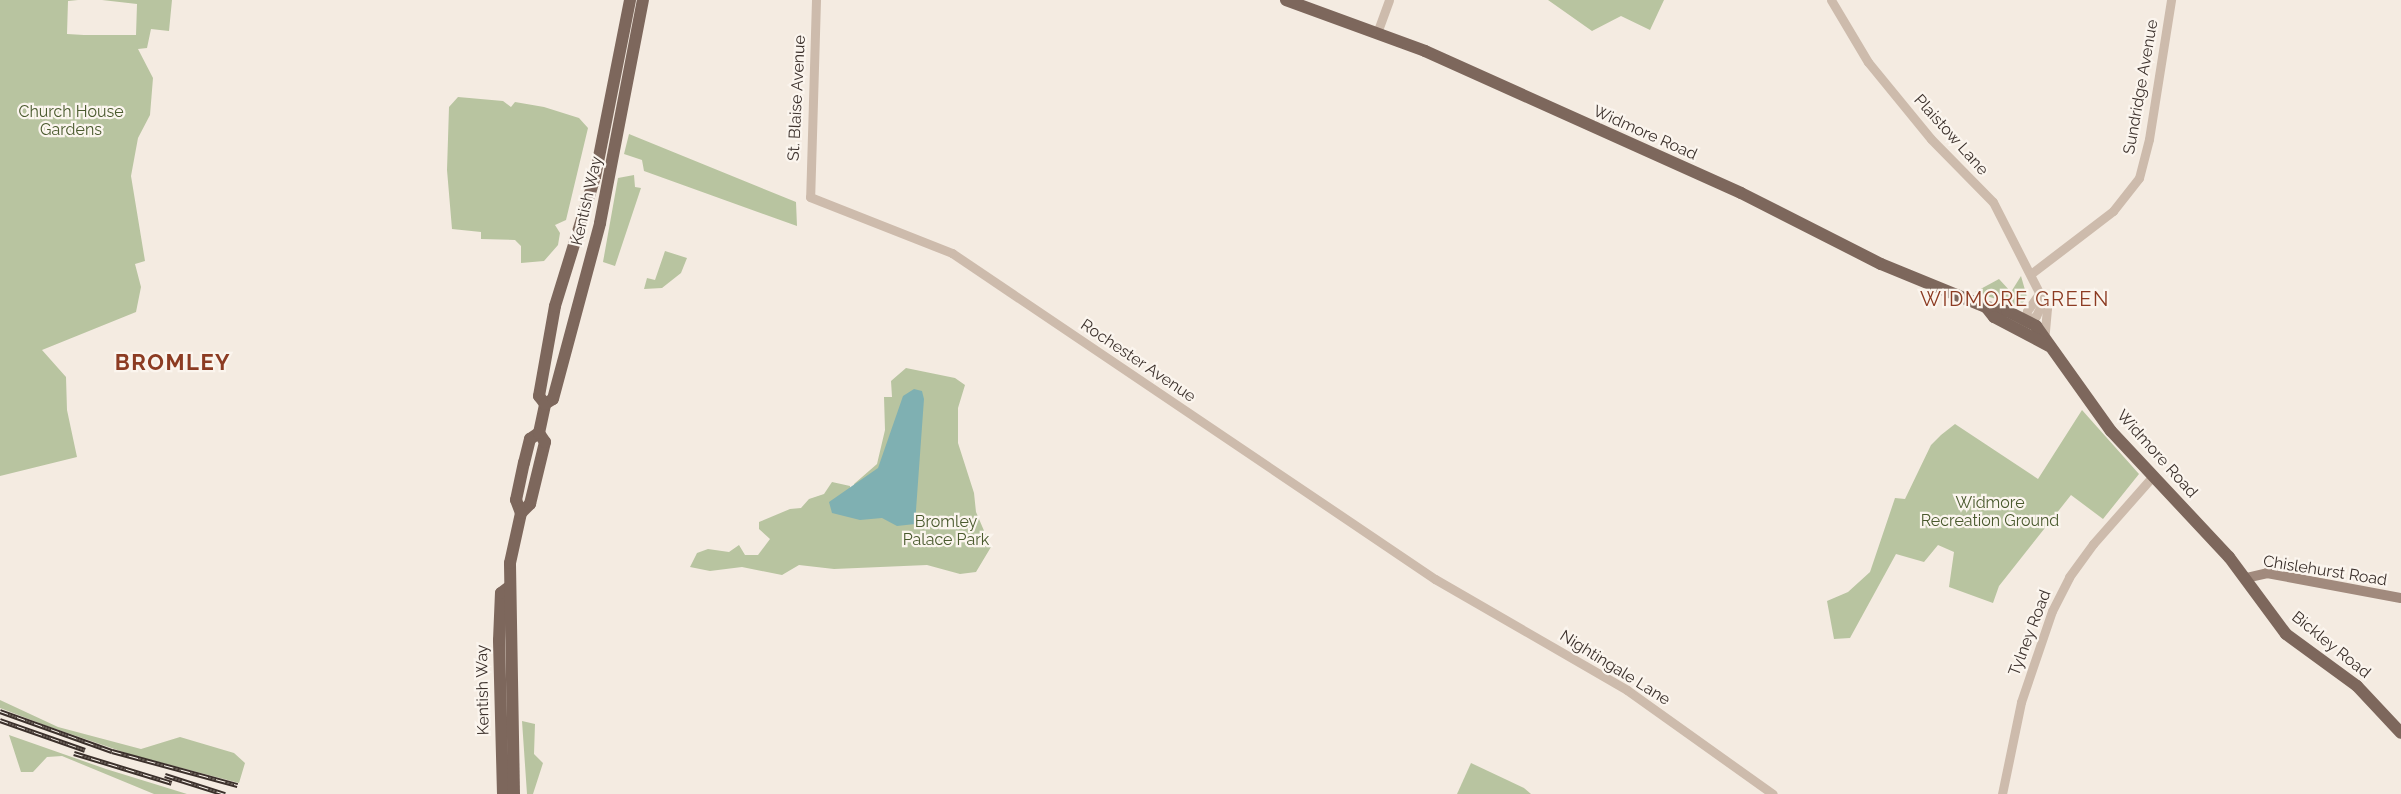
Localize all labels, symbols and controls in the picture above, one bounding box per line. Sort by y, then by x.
street label: Sundridge Avenue [2120,18,2162,156]
street label: St. Blaise Avenue [784,34,810,162]
street label: Plaistow Lane [1910,90,1992,180]
park label: Church House Gardens [18,102,124,140]
street label: Widmore Road [1590,102,1700,164]
street label: Kentish Way [567,154,607,248]
district label: WIDMORE GREEN [1920,287,2110,311]
street label: Rochester Avenue [1077,315,1199,407]
district label: BROMLEY [115,350,231,376]
street label: Widmore Road [2113,406,2201,502]
park label: Widmore Recreation Ground [1921,493,2059,531]
park label: Bromley Palace Park [903,512,989,550]
street label: Chislehurst Road [2262,552,2388,590]
street label: Tylney Road [2005,587,2055,679]
street label: Bickley Road [2288,607,2374,683]
street label: Nightingale Lane [1556,626,1674,710]
street label: Kentish Way [473,644,493,736]

